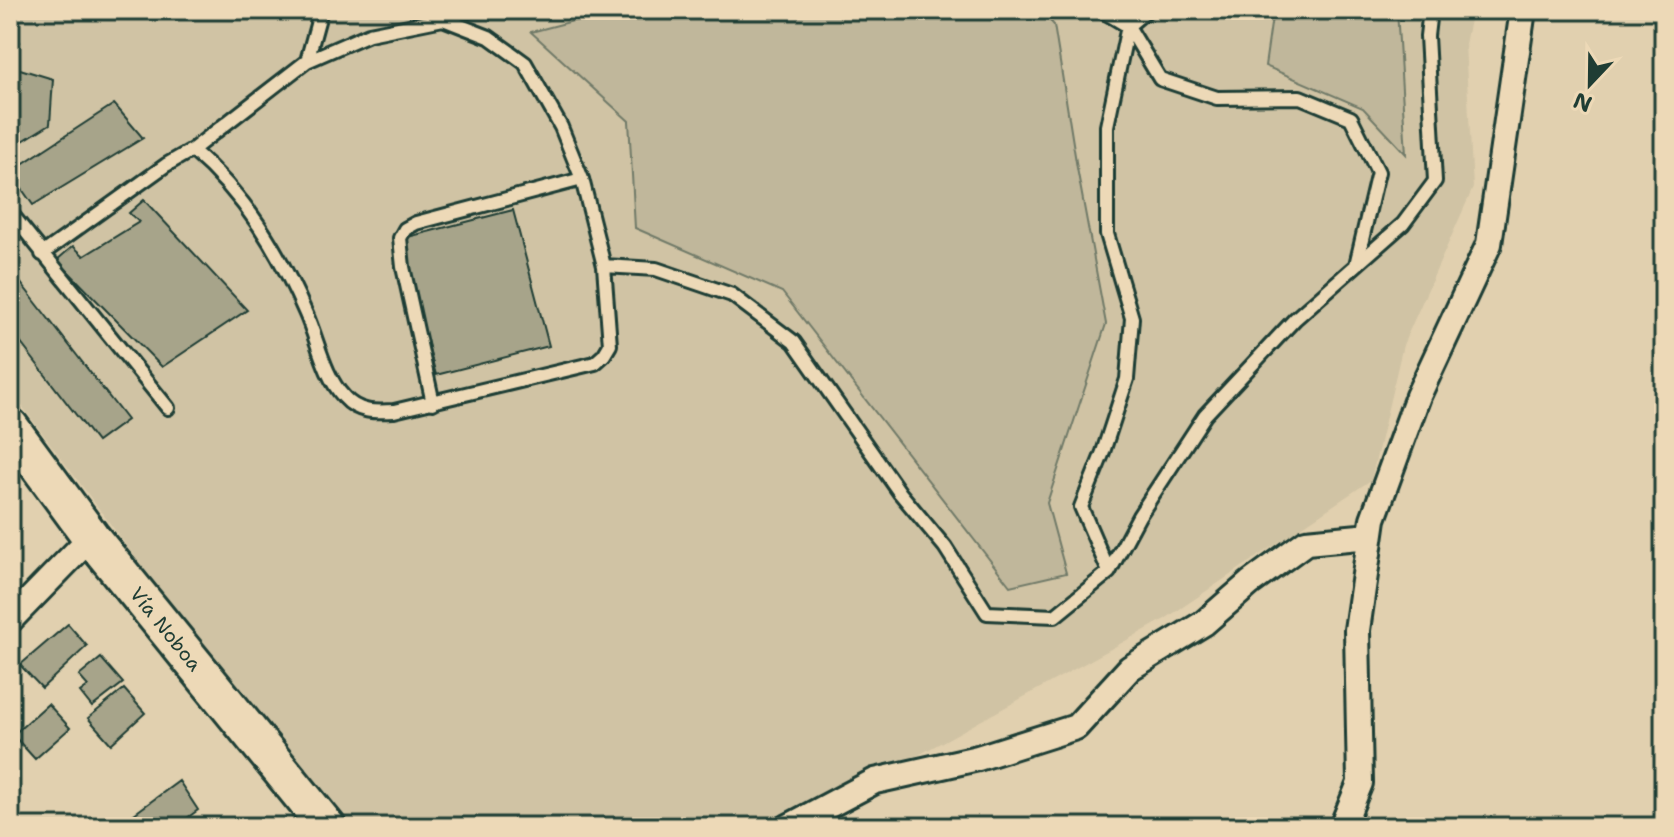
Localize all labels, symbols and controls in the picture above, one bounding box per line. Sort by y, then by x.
north arrow [1550,44,1630,124]
text: N [1569,85,1596,119]
street label: Vía Noboa [124,582,208,677]

